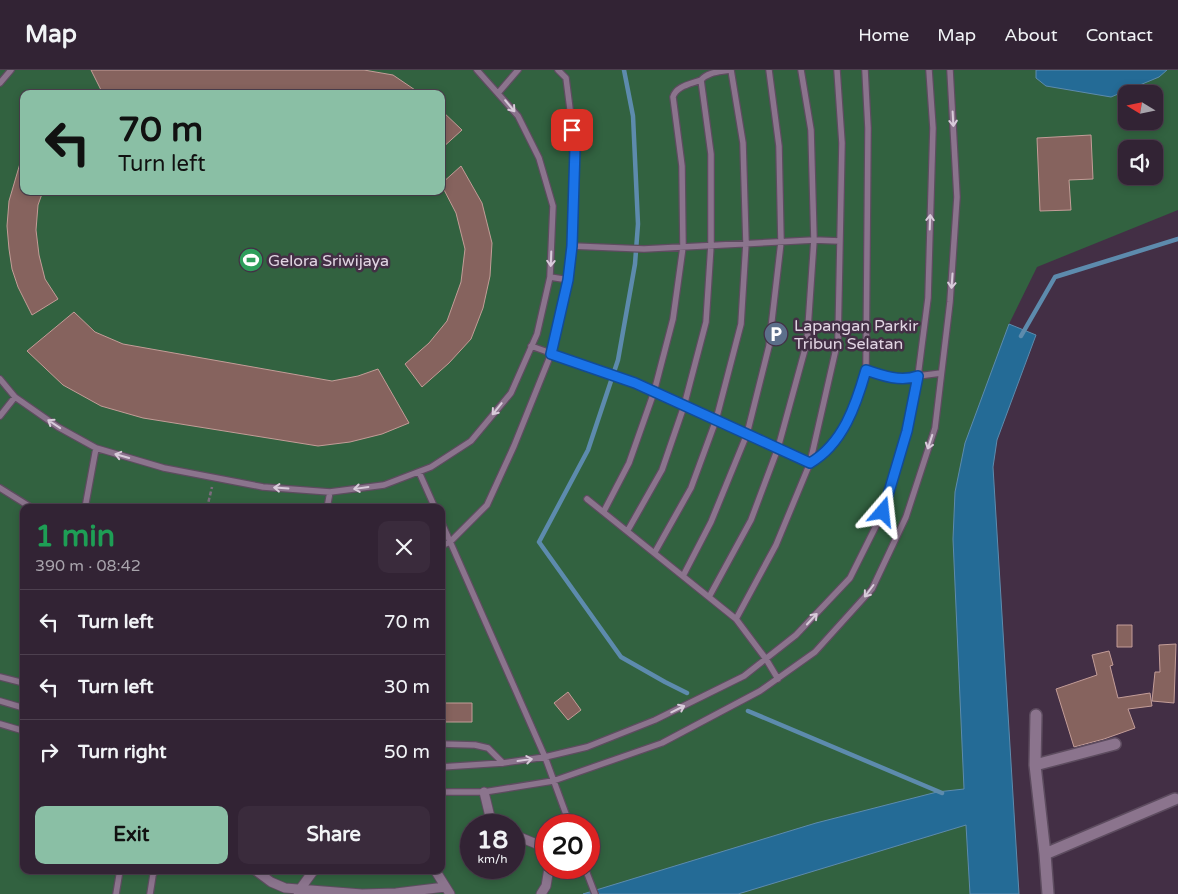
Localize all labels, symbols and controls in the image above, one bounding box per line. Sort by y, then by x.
text: Map [25,20,77,49]
text: Home [858,24,909,46]
text: Map [937,24,976,46]
text: About [1004,24,1058,46]
text: Contact [1086,24,1153,46]
north arrow [1118,85,1162,130]
map controls [1118,85,1163,185]
one-way arrow [505,99,516,112]
text: 70 m [118,109,203,151]
pin [551,109,593,151]
icon: left [35,110,100,175]
one-way arrow [948,110,957,126]
icon: arrive [558,116,586,144]
button: sound [1118,140,1163,185]
text: Turn left [118,151,206,177]
one-way arrow [925,214,935,230]
sports icon: Gelora Sriwijaya [238,247,264,273]
one-way arrow [546,250,556,267]
place label: Gelora Sriwijaya [268,251,389,271]
one-way arrow [947,273,956,289]
place label: Lapangan Parkir Tribun Selatan [794,316,919,354]
parking icon: Lapangan Parkir Tribun Selatan [763,321,789,347]
one-way arrow [492,403,503,416]
one-way arrow [47,419,61,429]
one-way arrow [925,433,934,449]
one-way arrow [114,451,130,460]
one-way arrow [353,483,369,493]
one-way arrow [273,484,289,493]
position arrow [856,485,908,537]
text: 1 min [35,518,115,555]
button: close [378,521,430,573]
text: 390 m · 08:42 [35,556,141,576]
one-way arrow [864,585,875,598]
icon: left [35,608,63,636]
text: Turn left [78,611,154,633]
text: 70 m [384,611,430,633]
one-way arrow [806,613,818,625]
icon: left [35,673,63,701]
text: Turn left [78,676,154,698]
text: 30 m [384,676,430,698]
one-way arrow [670,703,685,713]
icon: right [35,738,63,766]
text: Turn right [78,741,166,763]
text: 50 m [384,741,430,763]
one-way arrow [516,755,532,765]
button: Exit [35,806,228,864]
button: Share [238,806,430,864]
speed limit sign: 20 [535,814,600,879]
text: 18 [477,825,508,855]
text: km/h [477,852,508,866]

